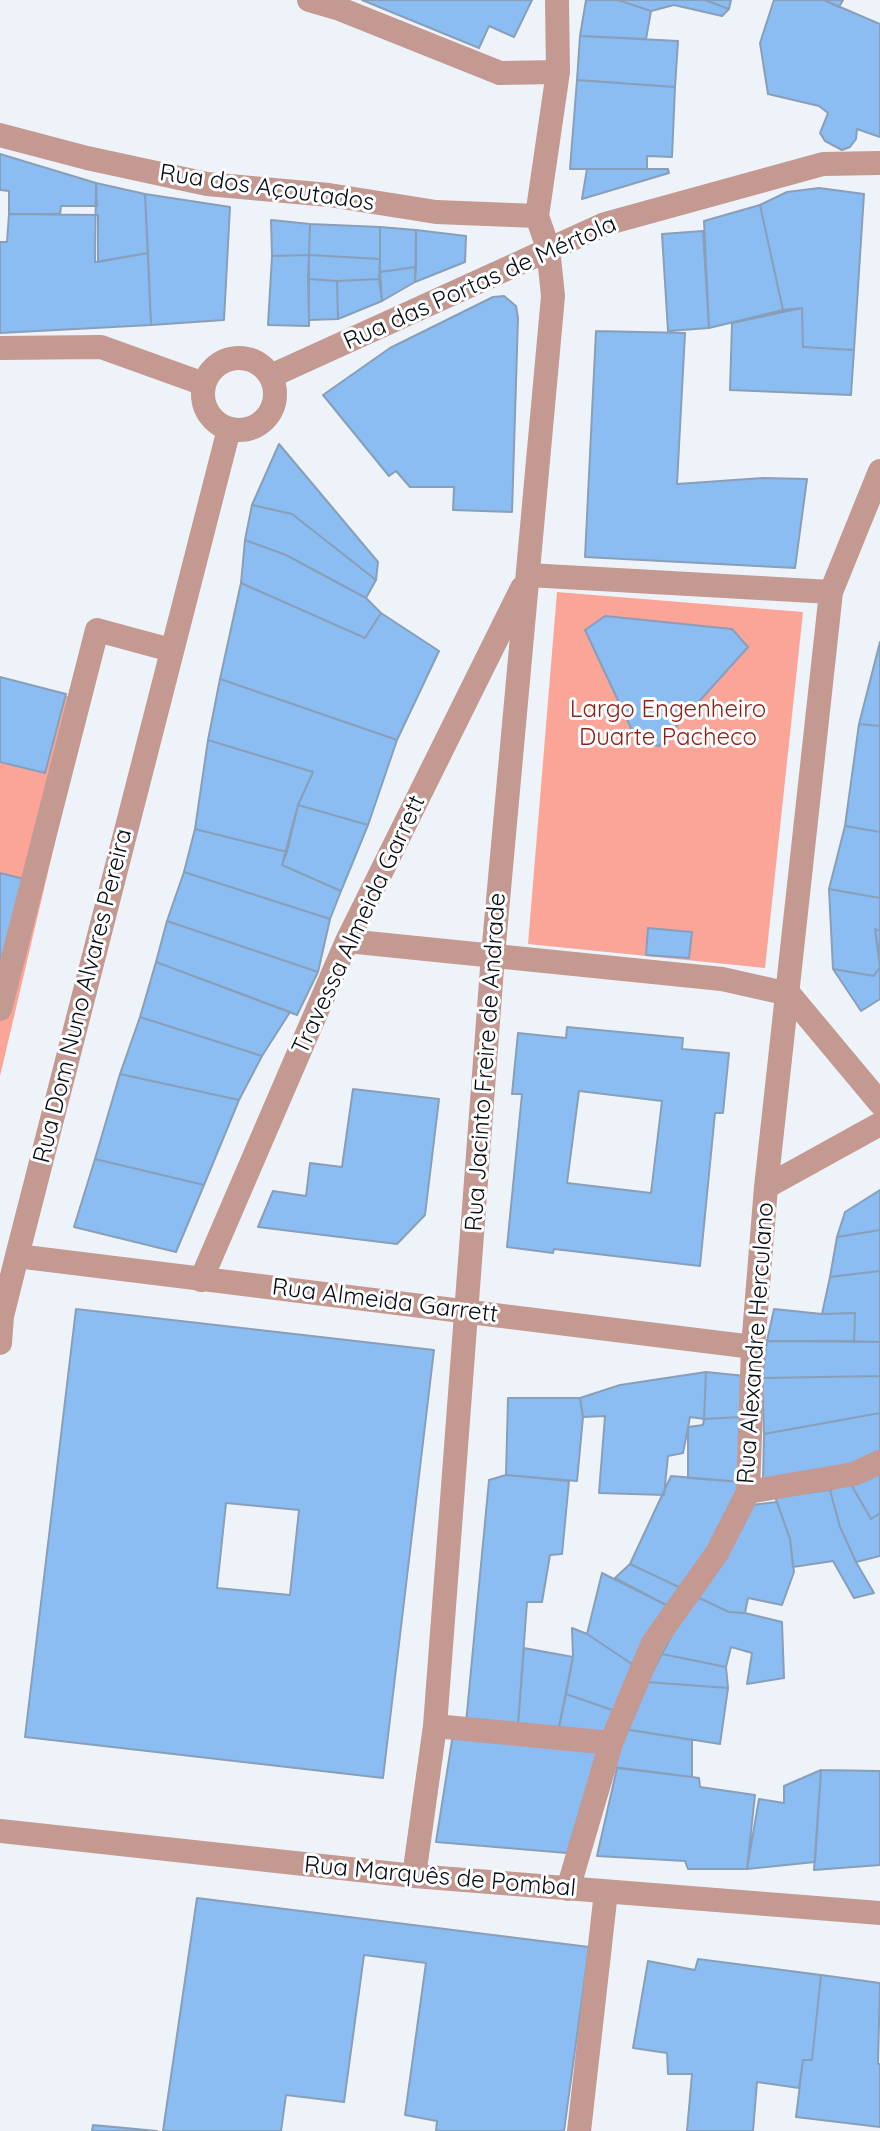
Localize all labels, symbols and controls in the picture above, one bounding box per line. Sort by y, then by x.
street label: Rua dos Açoutados [158,159,376,217]
street label: Rua das Portas de Mértola [339,210,621,356]
park label: Largo Engenheiro Duarte Pacheco [570,696,766,752]
street label: Travessa Almeida Garrett [286,791,432,1059]
street label: Rua Dom Nuno Alvares Pereira [28,826,138,1166]
street label: Rua Jacinto Freire de Andrade [460,892,512,1232]
street label: Rua Alexandre Herculano [732,1201,780,1485]
street label: Rua Almeida Garrett [270,1273,500,1329]
street label: Rua Marquês de Pombal [303,1851,577,1903]

